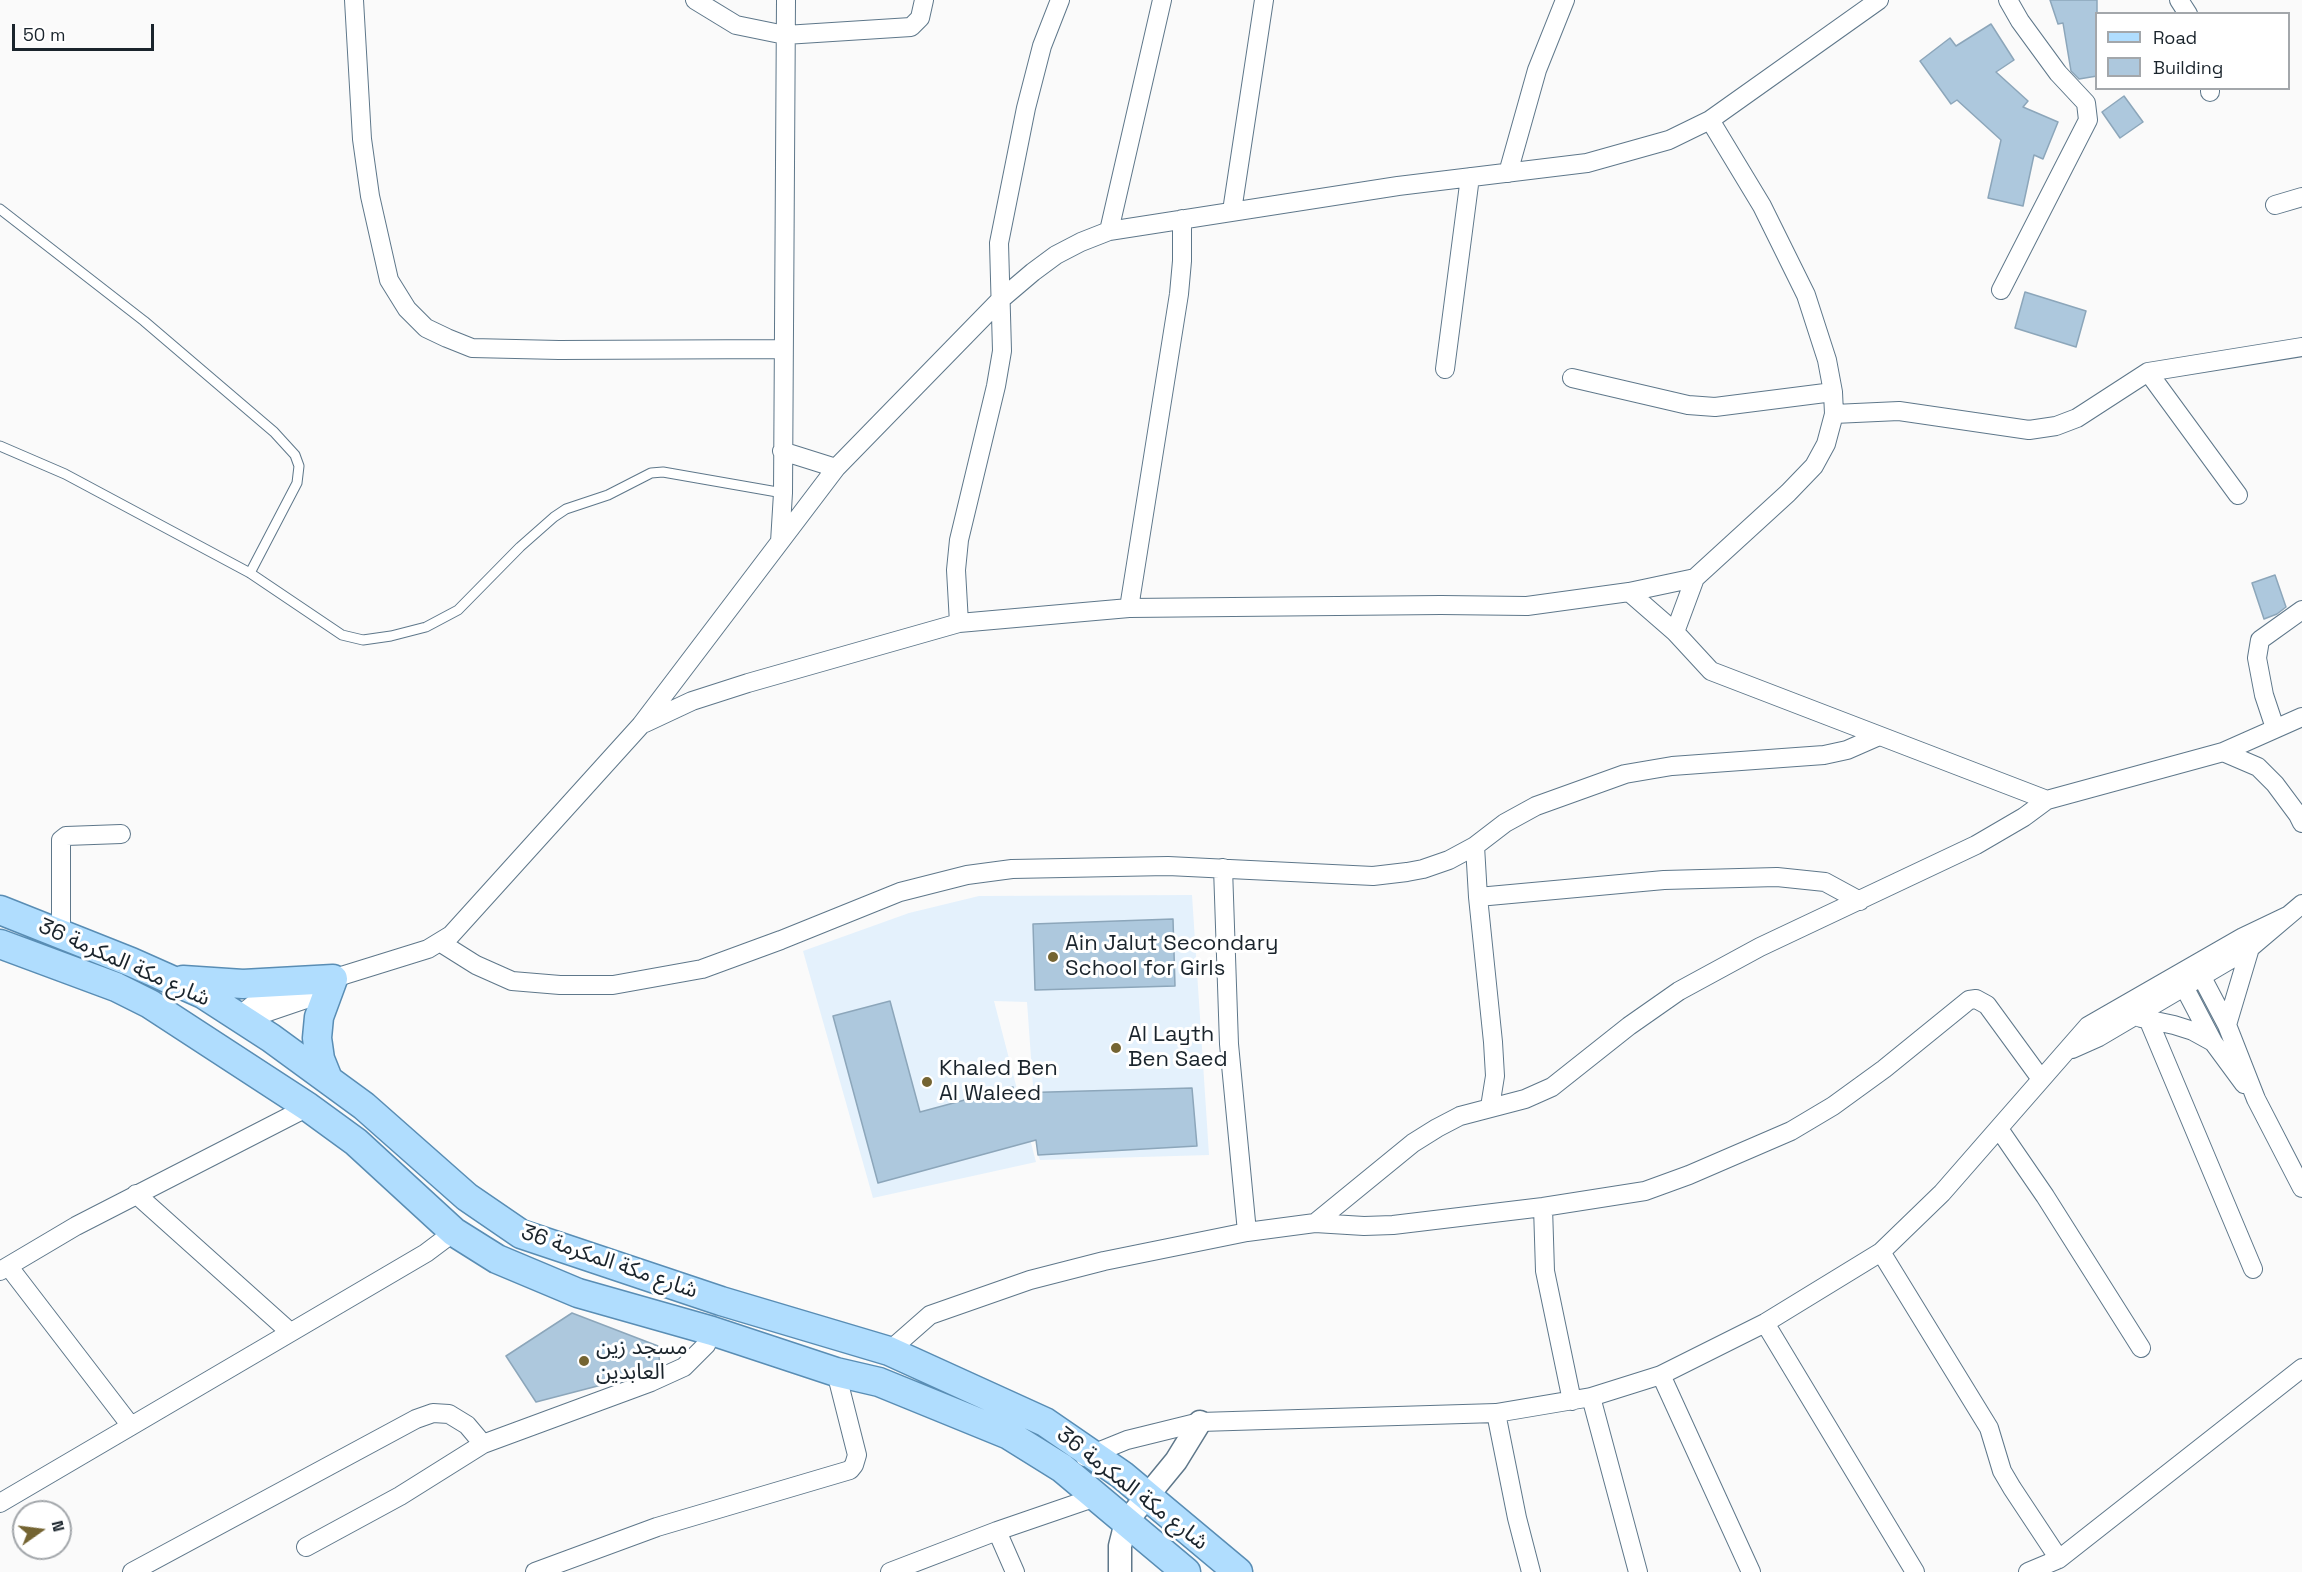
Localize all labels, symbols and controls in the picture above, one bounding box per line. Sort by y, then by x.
scale bar [15,12,158,50]
legend [2095,12,2290,90]
text: 50 m [23,23,65,46]
text: Road [2153,26,2197,49]
text: Building [2153,56,2223,79]
street label: شارع مكة المكرمة 36 [34,913,214,1013]
place label: Ain Jalut Secondary School for Girls [1065,931,1278,982]
marker: Ain Jalut Secondary School for Girls [1046,950,1060,964]
place label: Al Layth Ben Saed [1128,1022,1228,1074]
marker: Al Layth Ben Saed [1109,1041,1123,1055]
place label: Khaled Ben Al Waleed [939,1056,1058,1108]
marker: Khaled Ben Al Waleed [920,1075,934,1089]
street label: شارع مكة المكرمة 36 [517,1219,701,1305]
place label: مسجد زين العابدين [596,1335,688,1386]
marker: مسجد زين العابدين [577,1354,591,1368]
street label: شارع مكة المكرمة 36 [1051,1422,1213,1556]
north arrow [12,1500,72,1560]
text: N [47,1518,69,1534]

